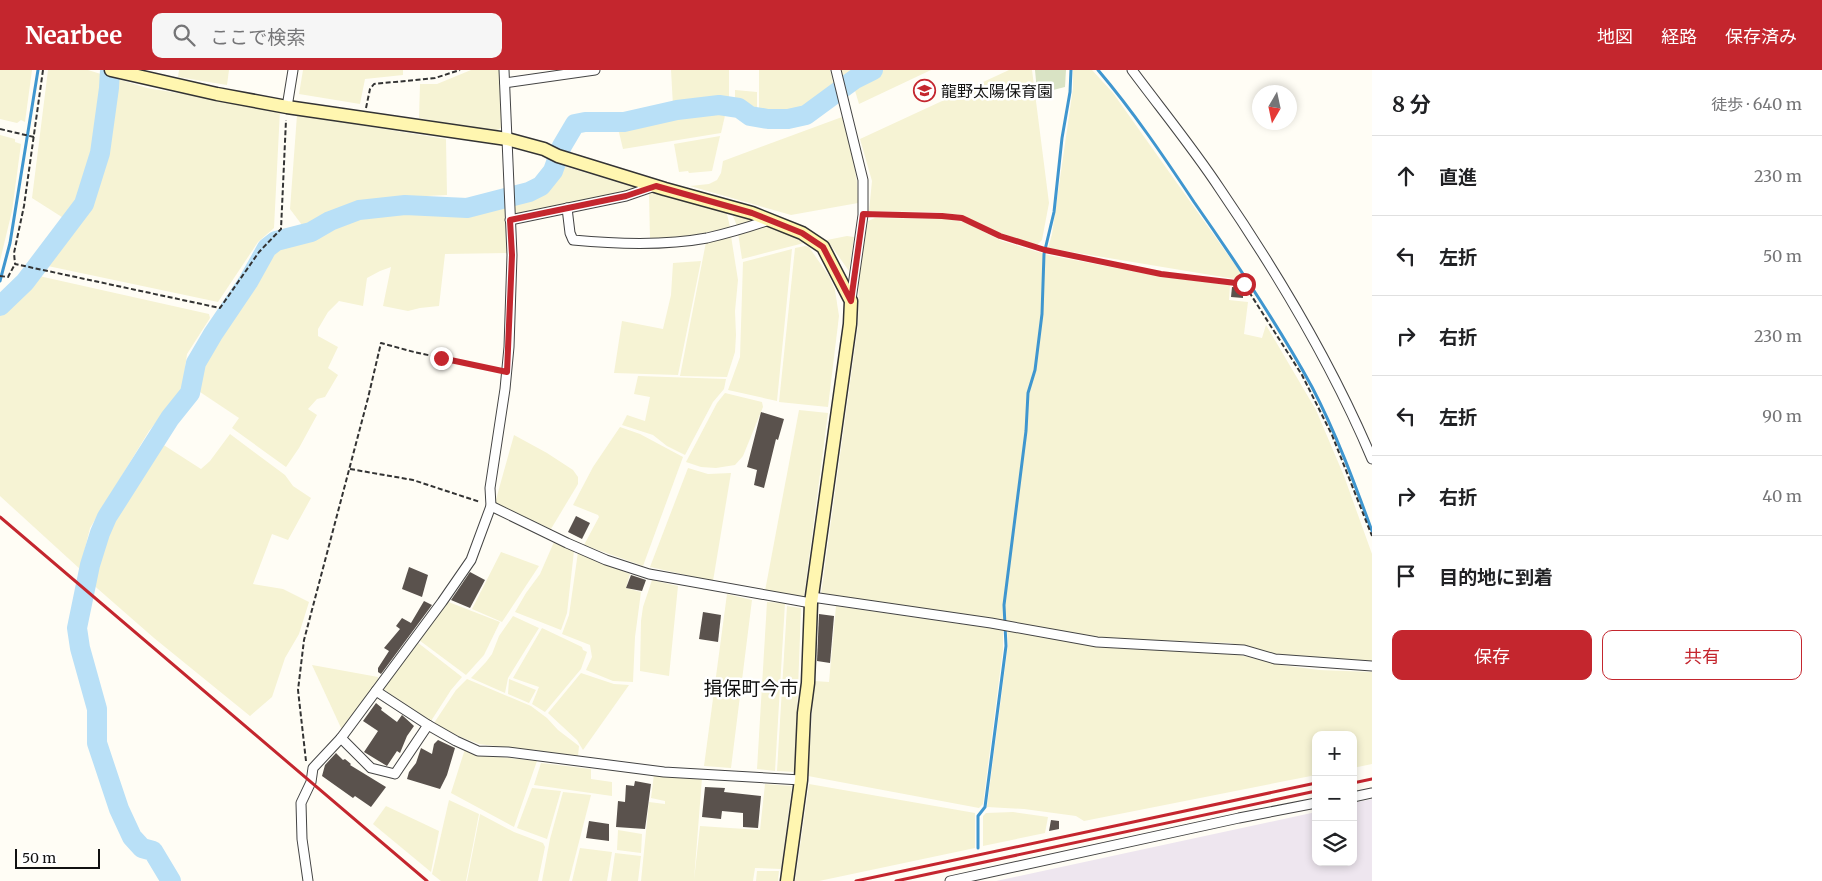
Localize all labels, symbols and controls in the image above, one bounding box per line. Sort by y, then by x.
search box [152,13,502,58]
text: Nearbee [25,20,122,51]
icon: search [170,21,198,49]
text: ここで検索 [210,25,305,49]
text: 地図 [1597,25,1633,48]
text: 経路 [1661,25,1697,48]
text: 保存済み [1725,25,1797,48]
school or university icon: 龍野太陽保育園 [913,79,937,103]
place label: 龍野太陽保育園 [941,81,1053,101]
north arrow [1252,85,1297,130]
text: 8 分 [1392,91,1431,118]
text: 徒歩 · 640 m [1711,94,1802,114]
icon: ahead [1392,162,1420,190]
text: 直進 [1439,165,1477,189]
text: 230 m [1754,166,1802,186]
icon: left [1392,242,1420,270]
text: 左折 [1439,245,1477,269]
text: 50 m [1763,246,1802,266]
route start [1233,273,1256,296]
icon: right [1392,322,1420,350]
text: 右折 [1439,325,1477,349]
text: 230 m [1754,326,1802,346]
route end [430,347,453,370]
icon: left [1392,402,1420,430]
text: 左折 [1439,405,1477,429]
text: 90 m [1762,406,1802,426]
icon: right [1392,482,1420,510]
text: 右折 [1439,485,1477,509]
text: 40 m [1762,486,1802,506]
icon: arrive [1392,562,1420,590]
text: 目的地に到着 [1439,565,1553,589]
button: 保存 [1392,630,1592,680]
button: 共有 [1602,630,1802,680]
district label: 揖保町今市 [703,676,799,700]
map controls [1312,731,1357,866]
button: + [1312,731,1357,776]
button: − [1312,776,1357,821]
button: layers [1312,821,1357,866]
scale bar [15,846,100,869]
text: 50 m [22,849,56,867]

